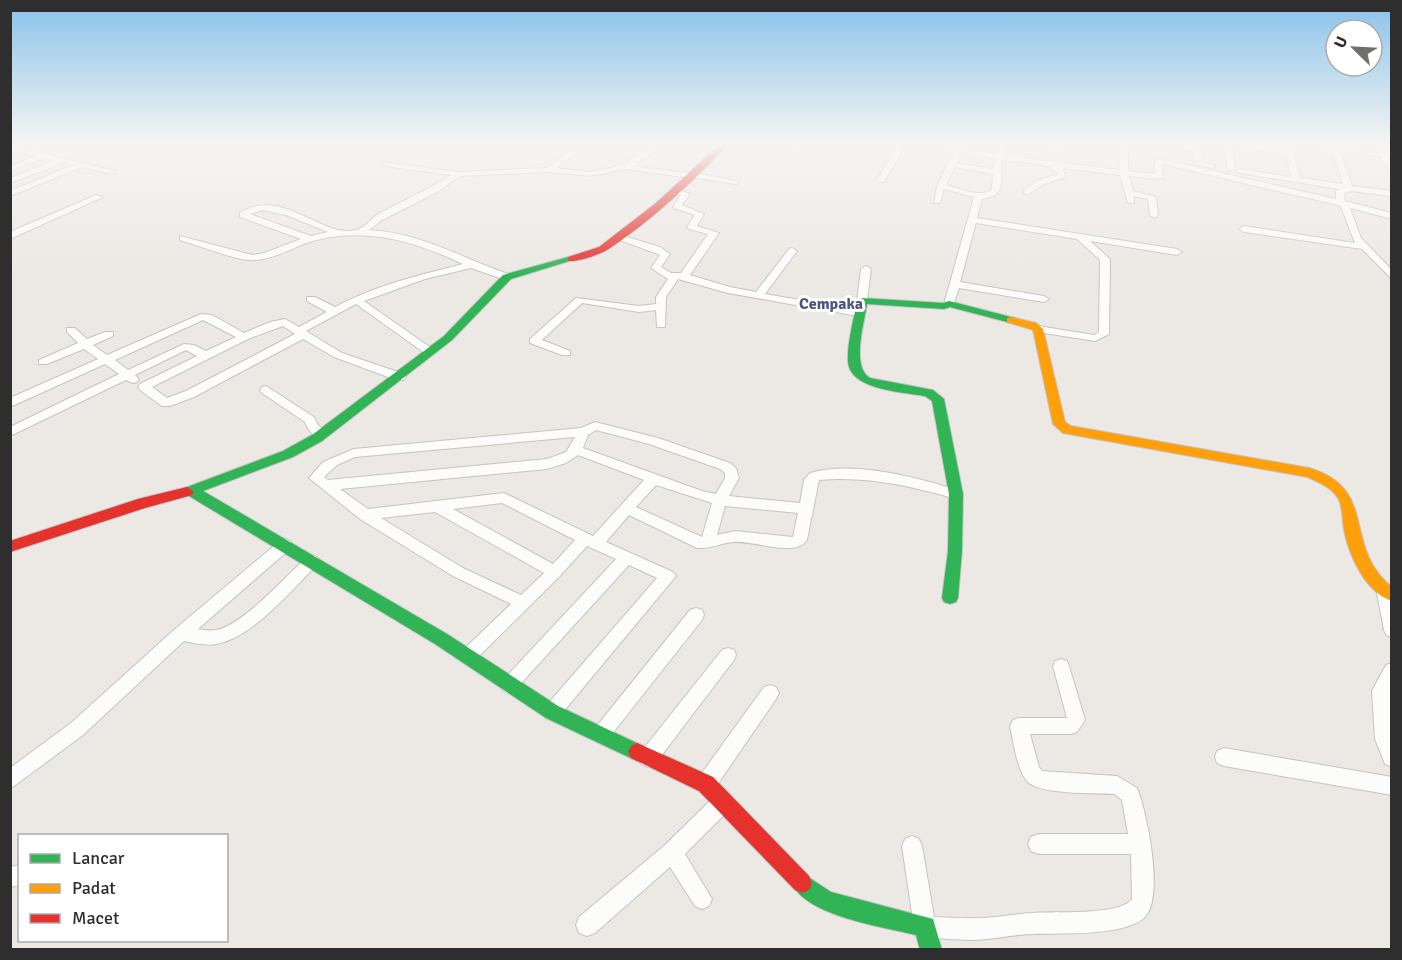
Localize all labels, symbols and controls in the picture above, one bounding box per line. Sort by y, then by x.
north arrow [1324,18,1384,78]
text: U [1330,33,1353,51]
district label: Cempaka [799,294,863,314]
legend [18,834,228,942]
text: Lancar [72,847,125,869]
text: Padat [72,877,116,899]
text: Macet [72,907,119,929]

